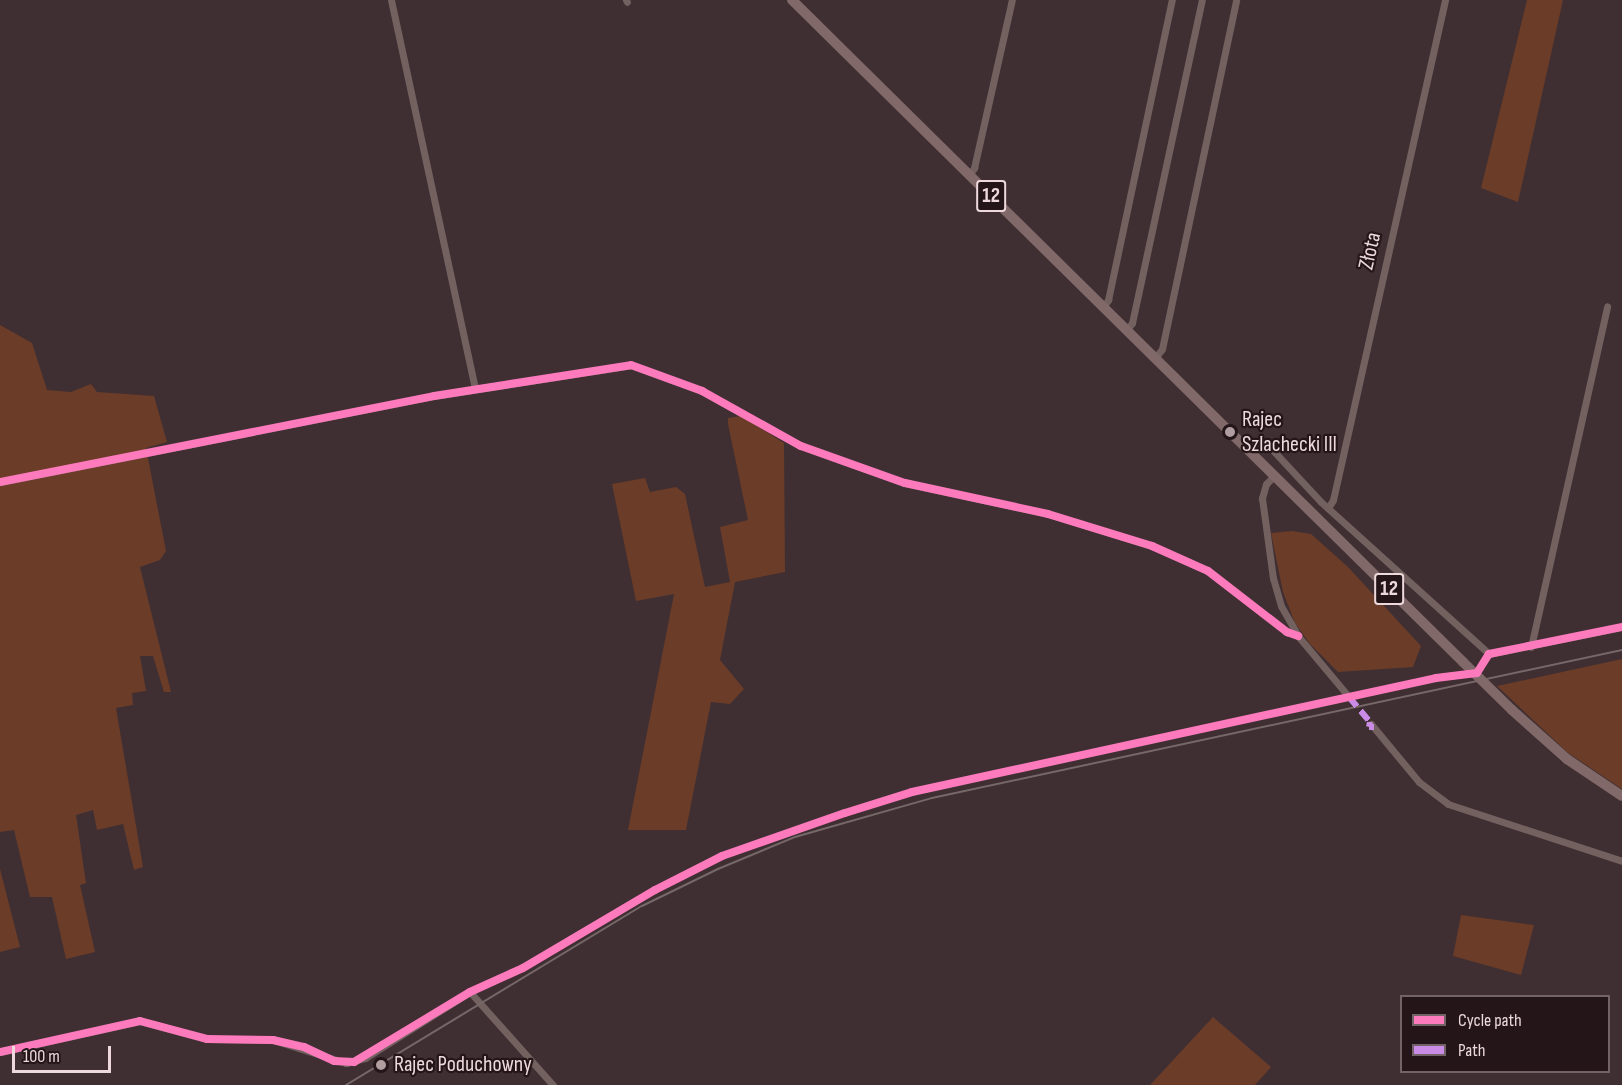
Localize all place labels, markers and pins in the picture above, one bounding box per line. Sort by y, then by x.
place label: Rajec Szlachecki III [1242,406,1337,458]
marker: Rajec Szlachecki III [1223,425,1237,439]
place label: Rajec Poduchowny [394,1052,532,1078]
marker: Rajec Poduchowny [372,1056,390,1074]

